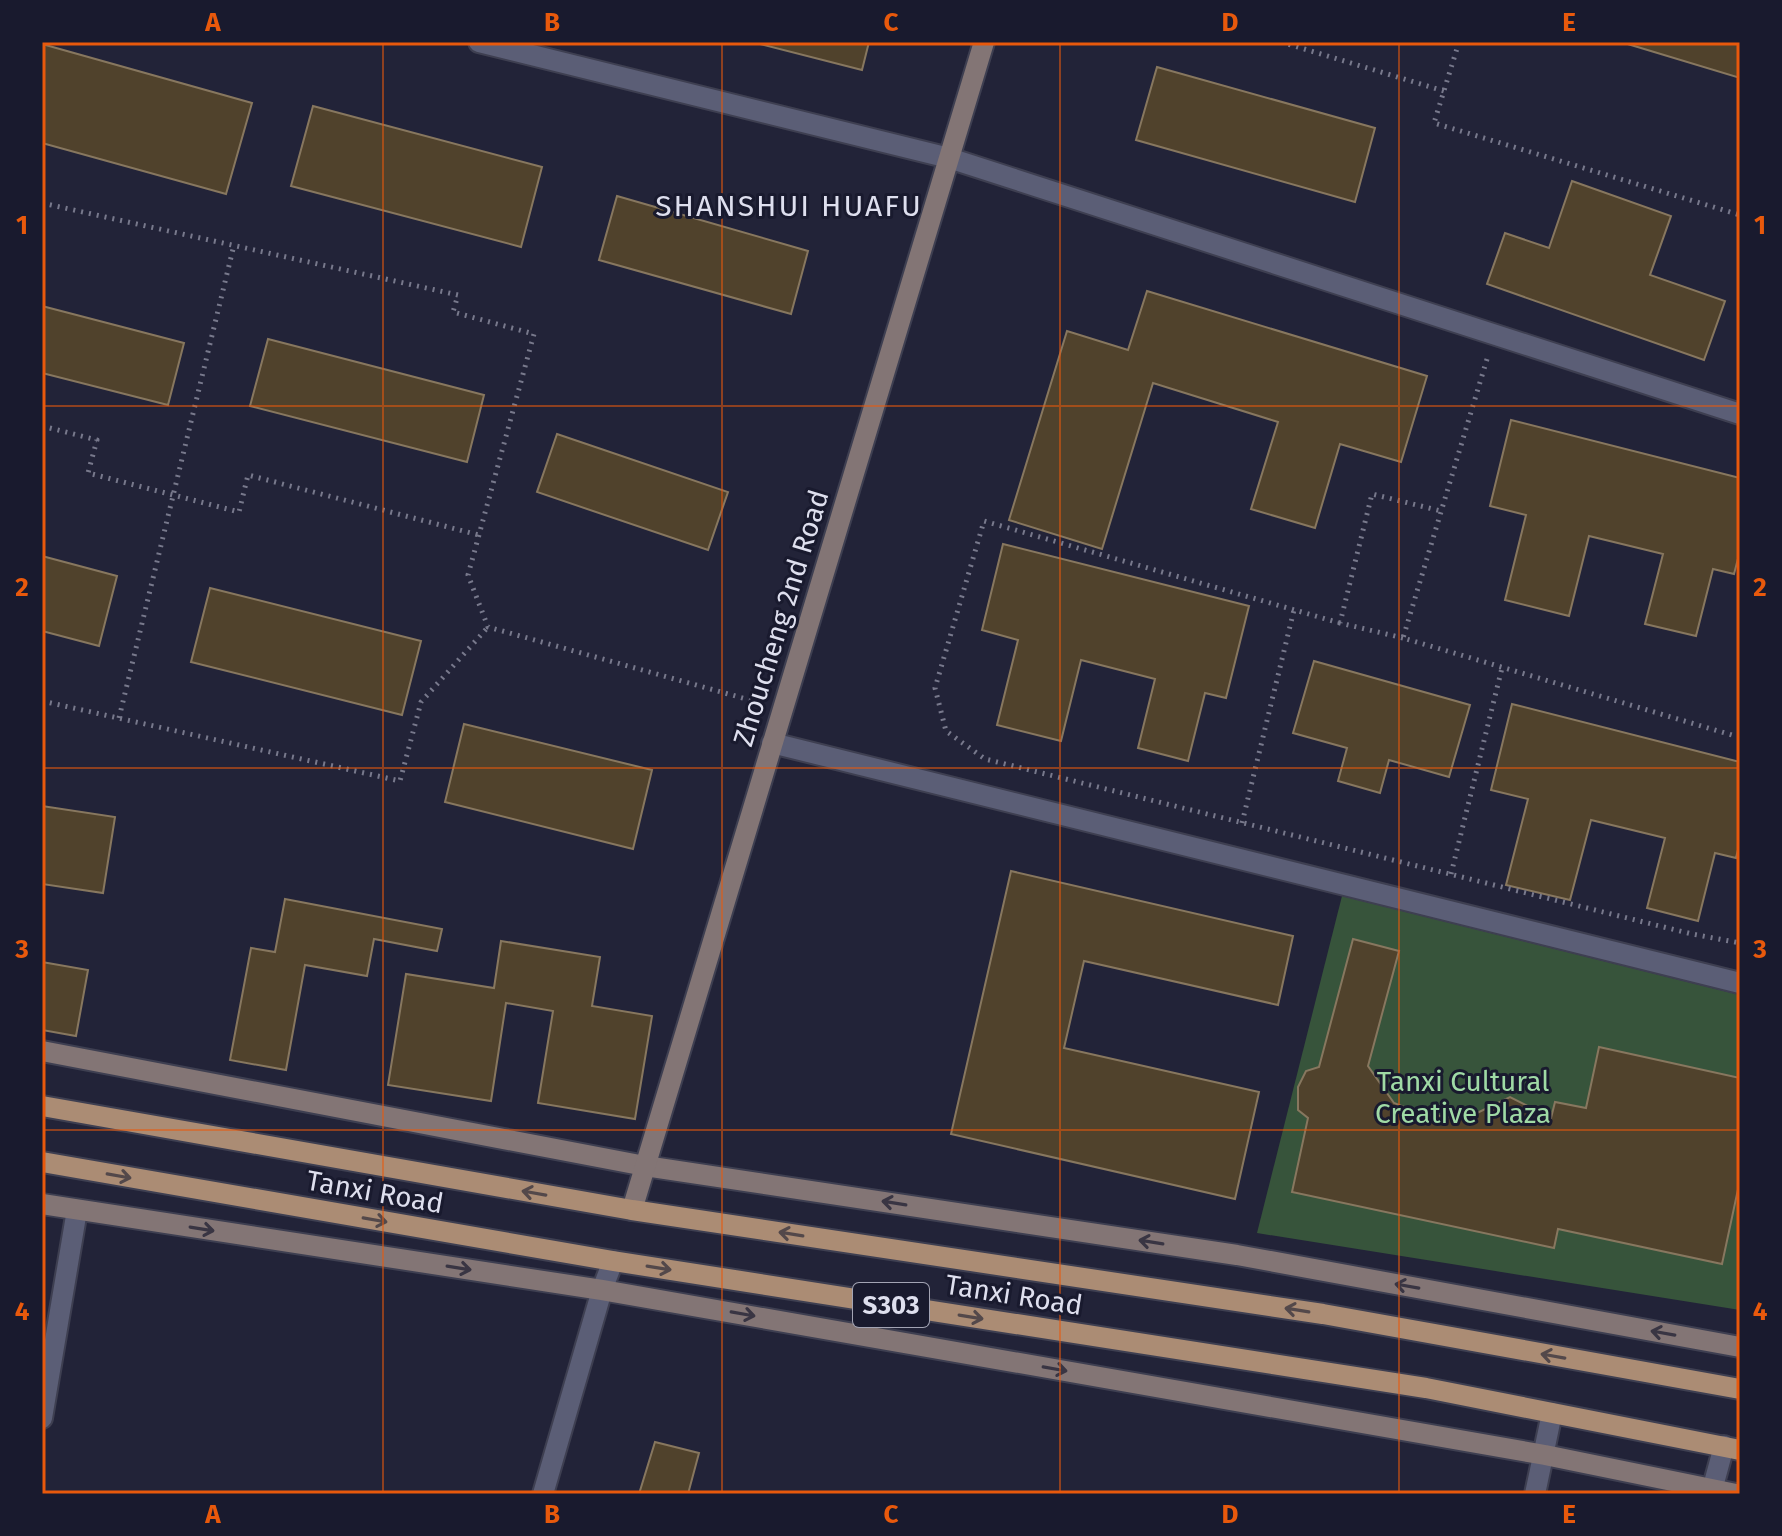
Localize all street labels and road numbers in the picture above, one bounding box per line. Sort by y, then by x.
street label: Zhoucheng 2nd Road [726,486,836,750]
street label: Tanxi Road [304,1164,446,1220]
street label: Tanxi Road [943,1268,1085,1322]
road number: S303 [853,1283,929,1327]

